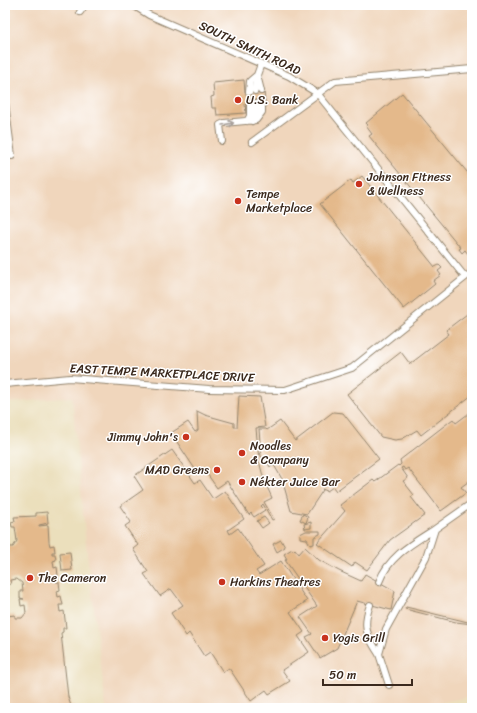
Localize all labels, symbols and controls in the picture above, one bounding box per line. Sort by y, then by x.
street label: SOUTH SMITH ROAD [195,15,305,81]
place label: U.S. Bank [246,89,299,111]
marker: U.S. Bank [233,95,243,105]
one-way arrow [221,119,234,127]
place label: Johnson Fitness & Wellness [366,166,451,202]
marker: Johnson Fitness & Wellness [354,179,364,189]
place label: Tempe Marketplace [246,183,312,219]
marker: Tempe Marketplace [233,196,243,206]
street label: EAST TEMPE MARKETPLACE DRIVE [69,357,256,389]
place label: Jimmy John's [106,426,178,448]
marker: Jimmy John's [181,432,191,442]
place label: Noodles & Company [250,435,309,471]
marker: Noodles & Company [237,448,247,458]
place label: MAD Greens [145,459,209,481]
marker: MAD Greens [212,465,222,475]
place label: Nékter Juice Bar [250,471,341,493]
marker: Nékter Juice Bar [237,477,247,487]
place label: The Cameron [38,567,107,589]
place label: Harkins Theatres [230,571,321,593]
marker: The Cameron [25,573,35,583]
marker: Harkins Theatres [217,577,227,587]
place label: Yogis Grill [333,627,386,649]
marker: Yogis Grill [320,633,330,643]
scale bar [323,661,412,687]
text: 50 m [329,664,356,686]

